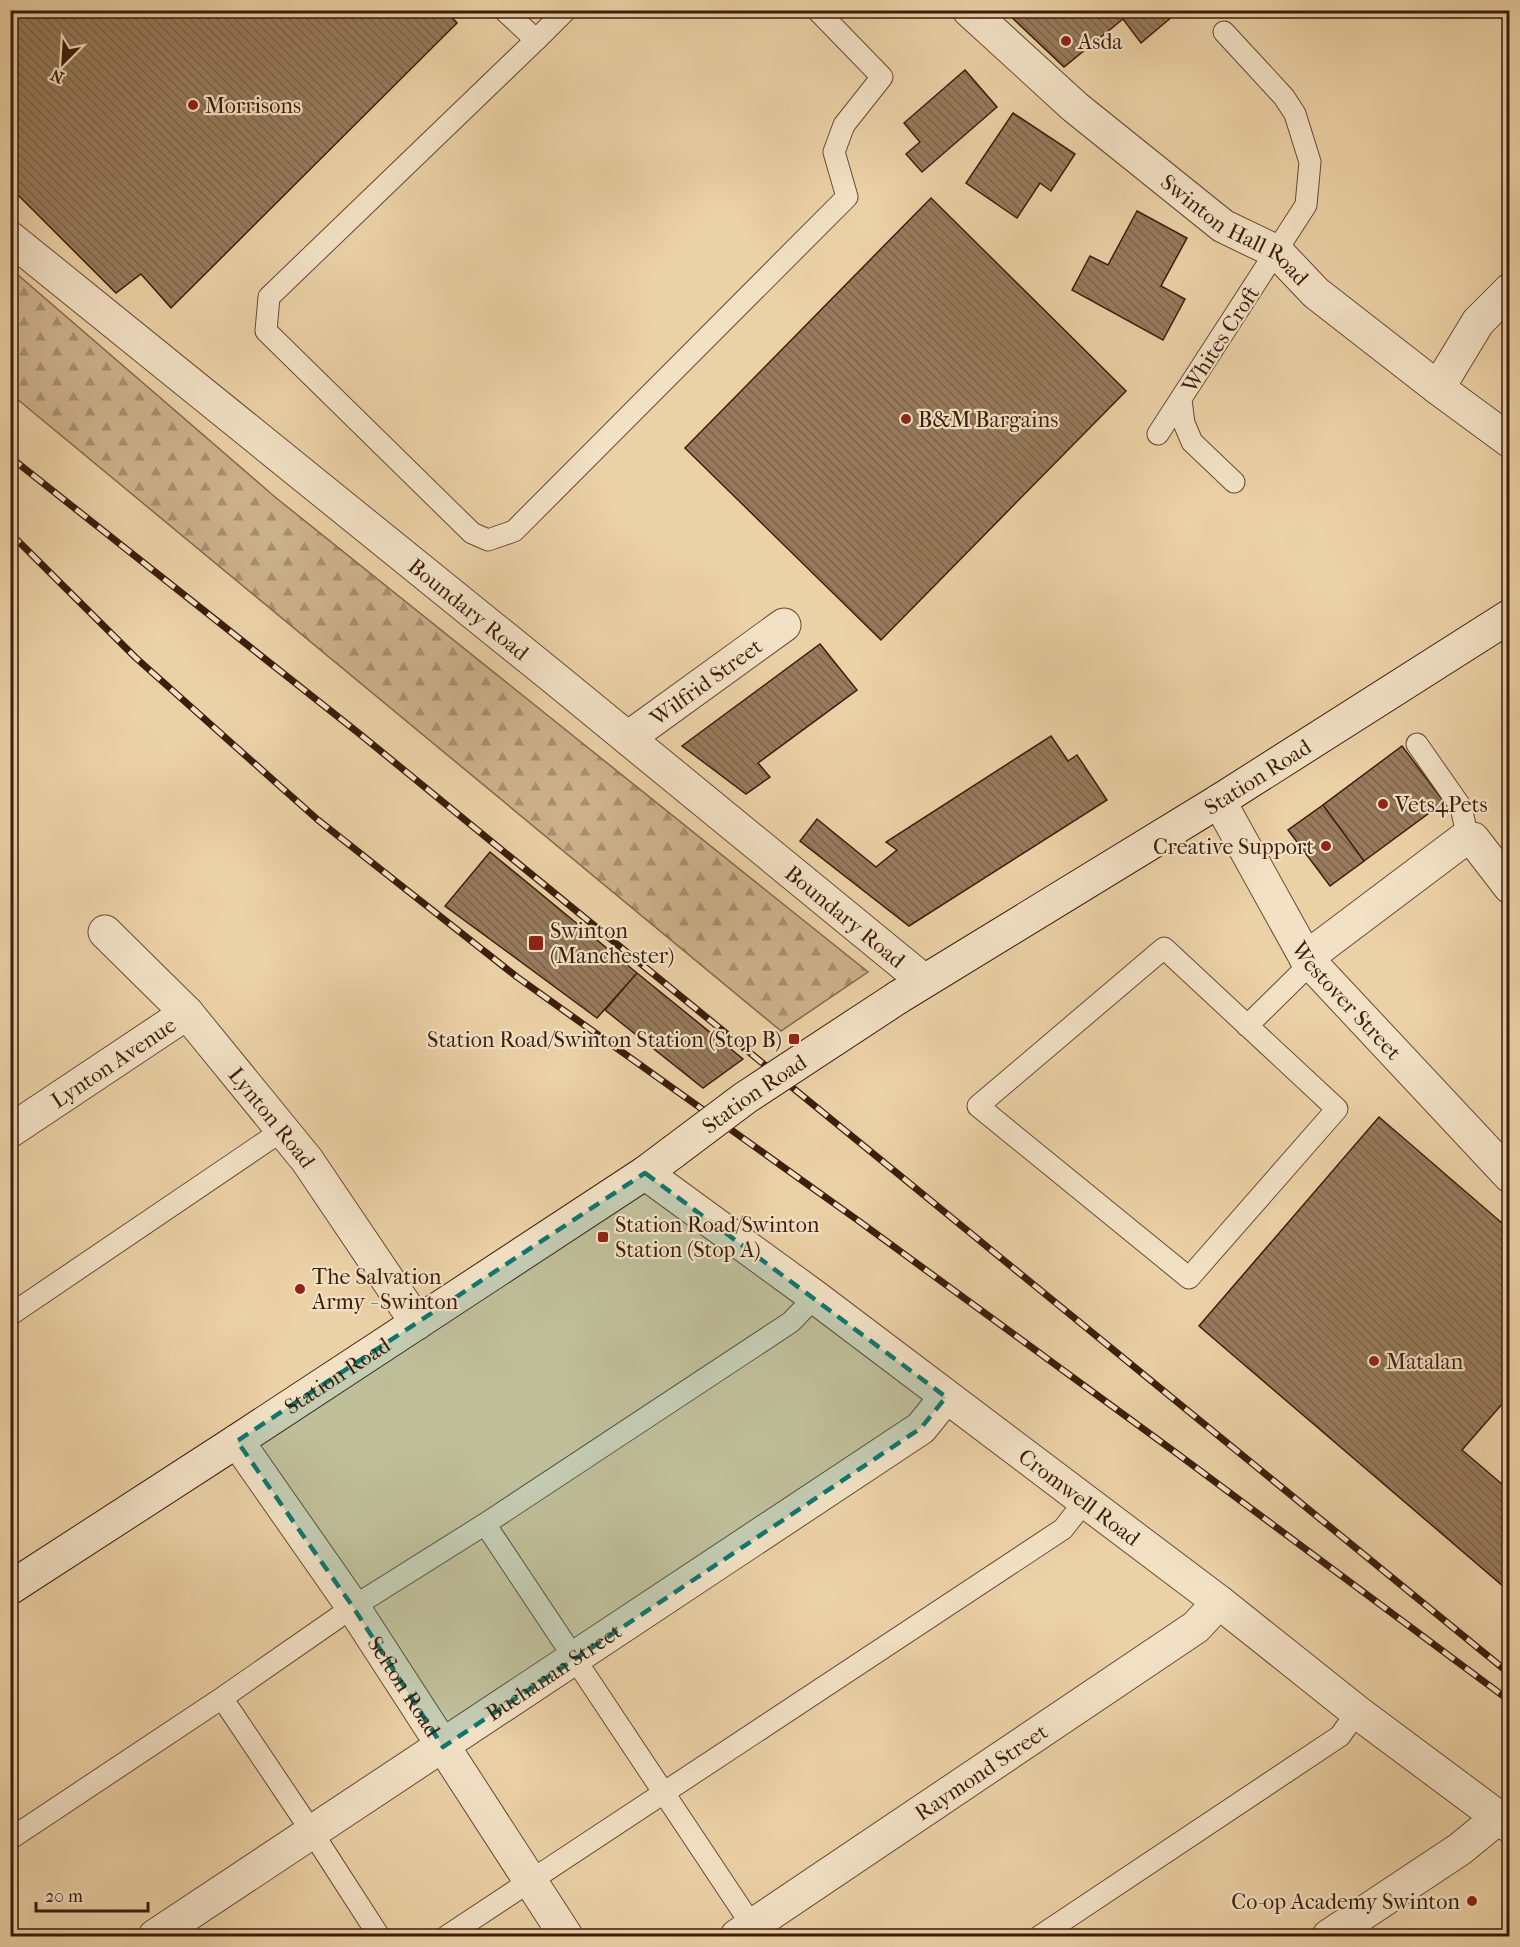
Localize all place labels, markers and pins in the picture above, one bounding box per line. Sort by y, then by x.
place label: Asda [1077,29,1123,55]
marker: Asda [1059,34,1073,48]
place label: Morrisons [205,93,301,119]
marker: Morrisons [186,98,200,112]
place label: B&M Bargains [918,407,1058,433]
marker: B&M Bargains [899,412,913,426]
place label: Vets4Pets [1394,792,1488,818]
marker: Vets4Pets [1376,797,1390,811]
place label: Creative Support [1153,834,1314,860]
marker: Creative Support [1319,839,1333,853]
place label: Swinton (Manchester) [550,918,674,969]
marker: Swinton (Manchester) [527,934,545,952]
place label: Station Road/Swinton Station (Stop B) [427,1027,782,1053]
marker: Station Road/Swinton Station (Stop B) [787,1032,801,1046]
place label: Station Road/Swinton Station (Stop A) [615,1212,820,1263]
marker: Station Road/Swinton Station (Stop A) [596,1230,610,1244]
place label: The Salvation Army - Swinton [311,1264,458,1315]
marker: The Salvation Army - Swinton [293,1282,307,1296]
place label: Matalan [1386,1349,1464,1375]
marker: Matalan [1367,1354,1381,1368]
place label: Co-op Academy Swinton [1231,1889,1460,1915]
marker: Co-op Academy Swinton [1465,1894,1479,1908]

